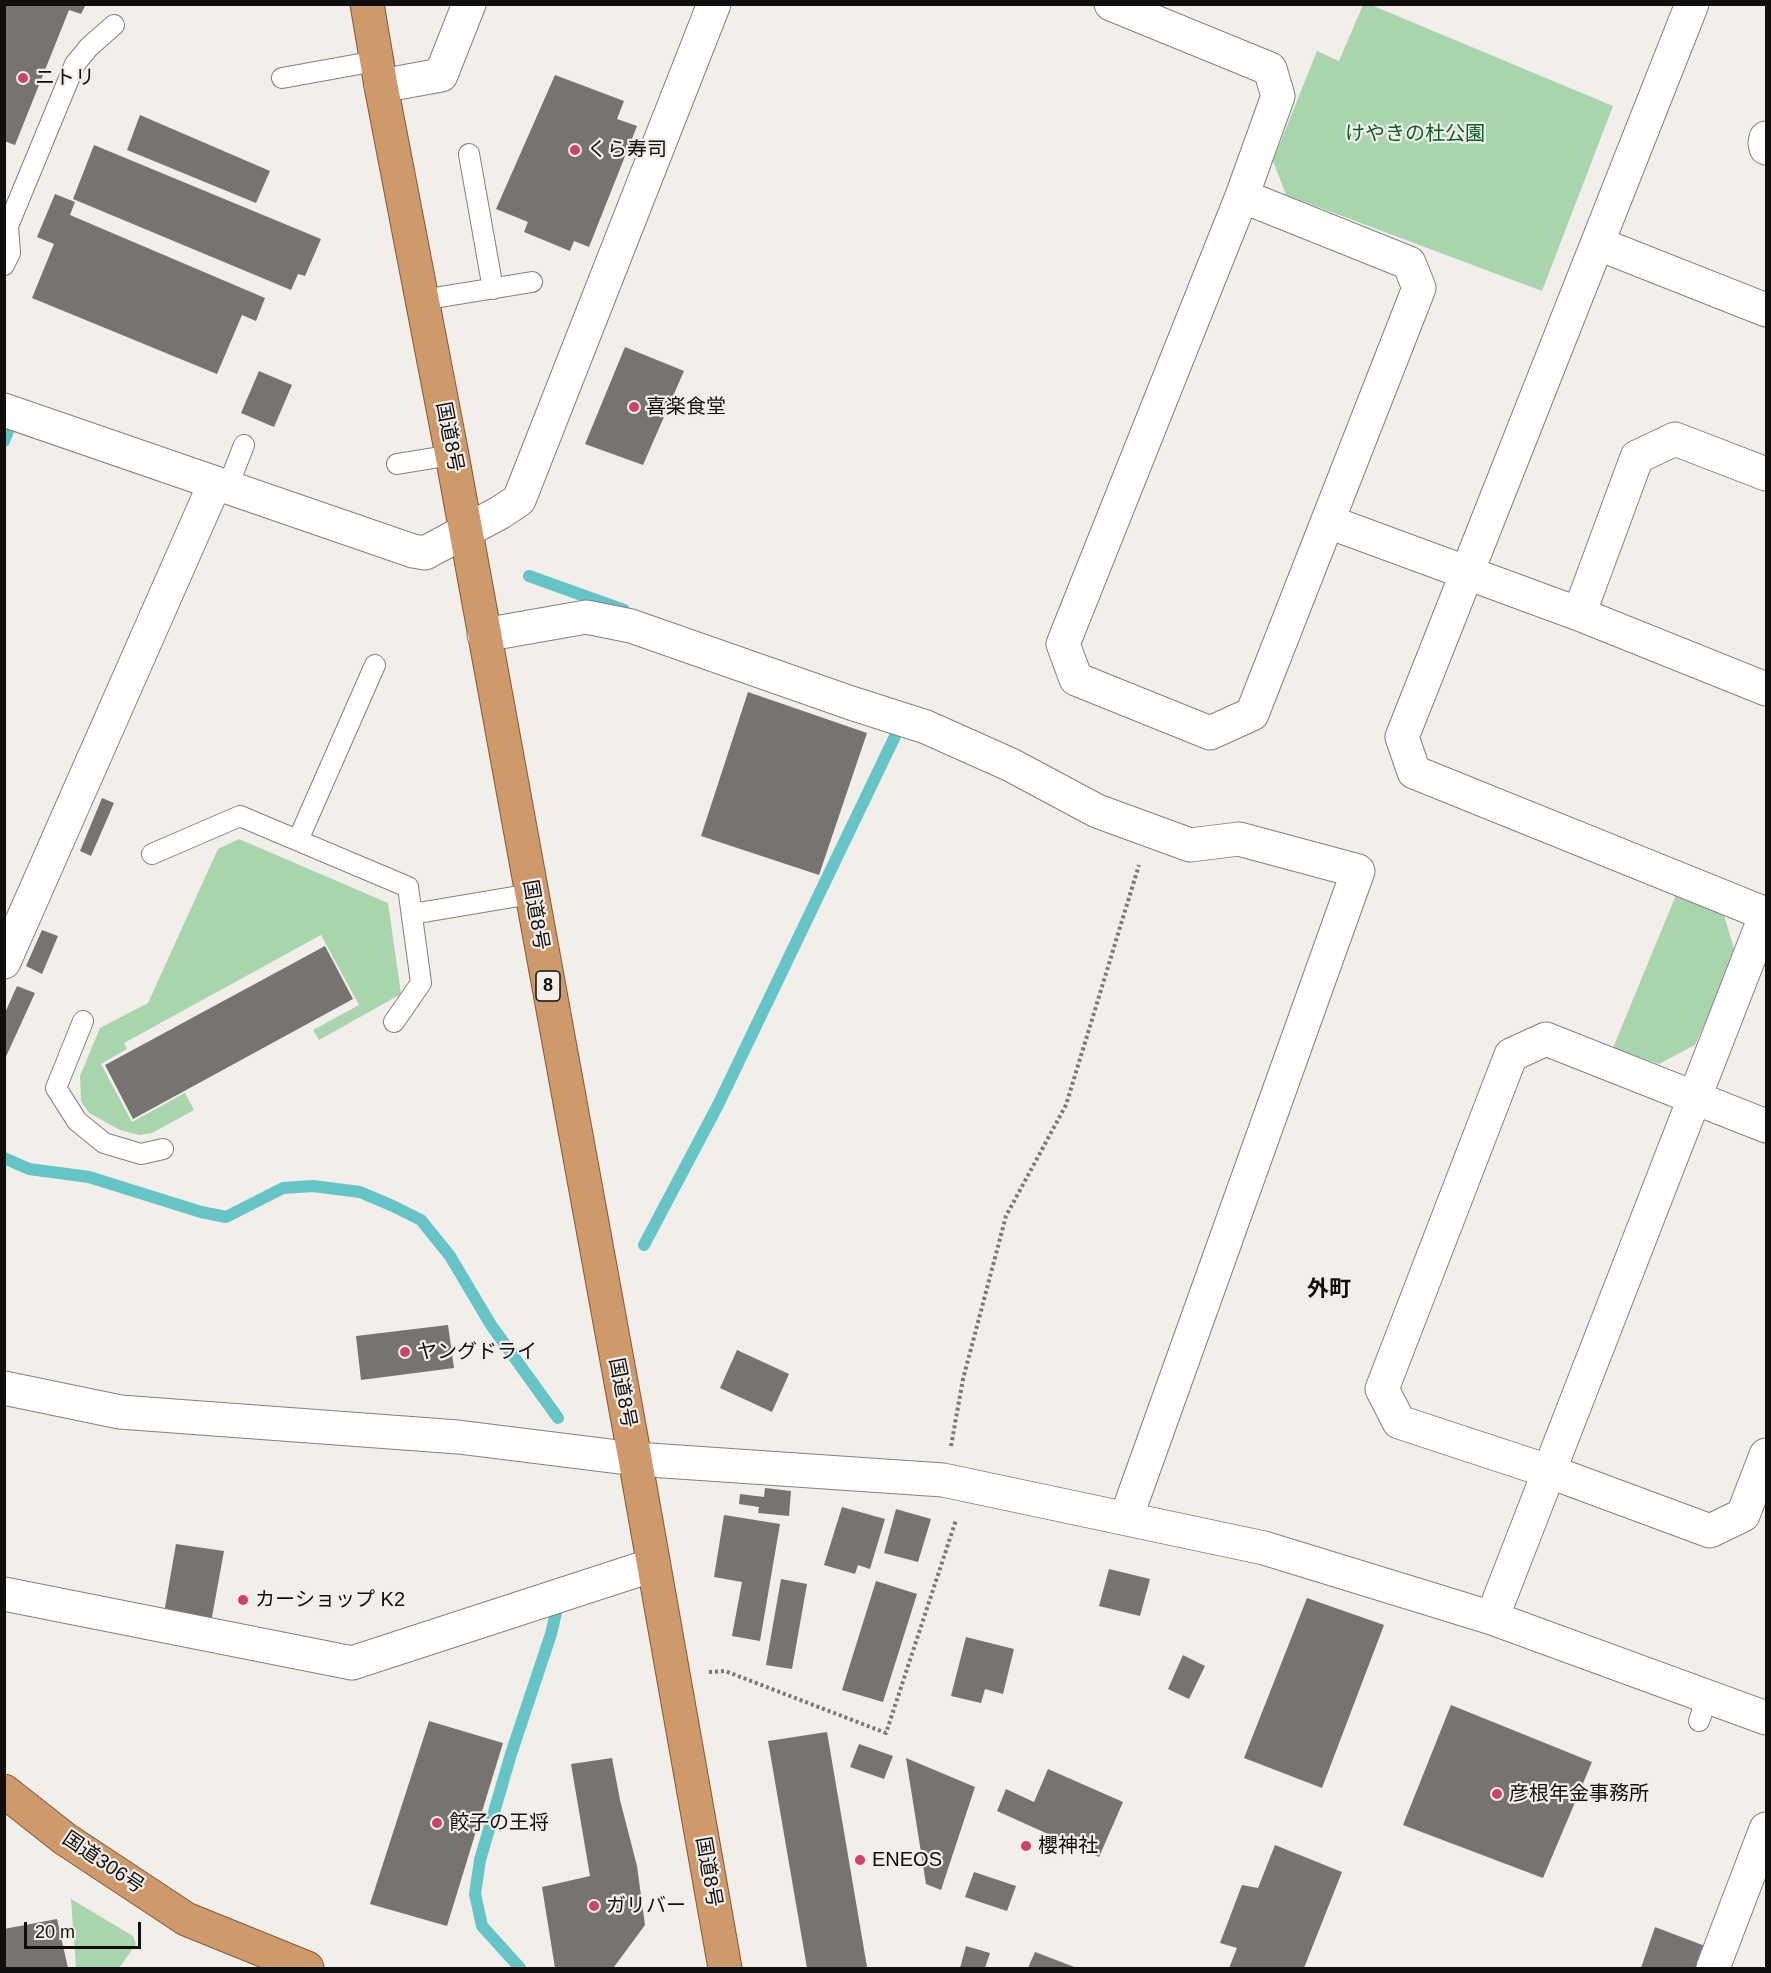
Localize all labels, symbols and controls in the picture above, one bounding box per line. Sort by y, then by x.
place label: ニトリ [35,66,95,90]
marker: ニトリ [16,71,30,85]
park label: けやきの杜公園 [1345,122,1485,146]
place label: くら寿司 [587,138,667,162]
marker: くら寿司 [568,143,582,157]
place label: 喜楽食堂 [646,395,726,419]
street label: 国道8号 [430,400,468,474]
marker: 喜楽食堂 [627,400,641,414]
street label: 国道8号 [517,878,553,952]
road number: 8 [536,971,560,1001]
district label: 外町 [1307,1277,1351,1303]
place label: ヤングドライ [417,1340,537,1364]
marker: ヤングドライ [398,1345,412,1359]
street label: 国道8号 [603,1356,641,1430]
place label: カーショップ K2 [255,1588,405,1612]
marker: カーショップ K2 [236,1593,250,1607]
place label: 彦根年金事務所 [1509,1782,1649,1806]
marker: 彦根年金事務所 [1490,1787,1504,1801]
place label: 餃子の王将 [449,1811,549,1835]
marker: 餃子の王将 [430,1816,444,1830]
street label: 国道306号 [58,1827,148,1899]
place label: 櫻神社 [1038,1834,1098,1858]
street label: 国道8号 [690,1835,726,1909]
marker: 櫻神社 [1019,1839,1033,1853]
place label: ENEOS [872,1848,942,1872]
marker: ENEOS [853,1853,867,1867]
place label: ガリバー [606,1894,686,1918]
marker: ガリバー [587,1899,601,1913]
scale bar [27,1910,144,1948]
text: 20 m [35,1922,75,1942]

